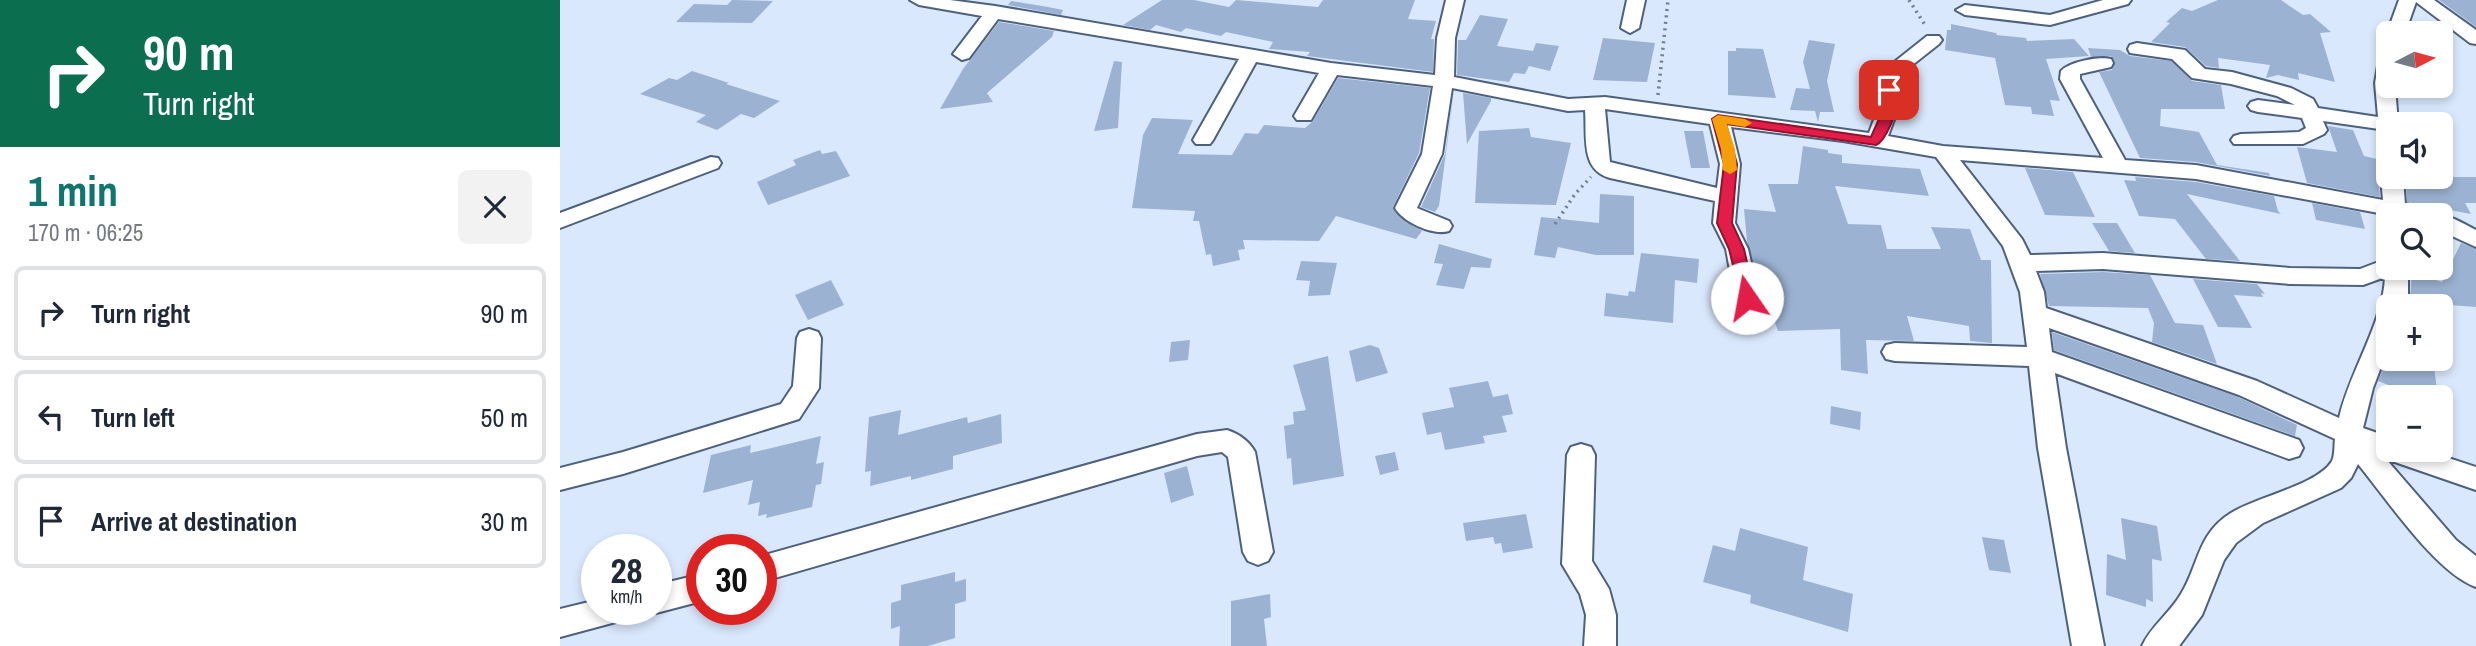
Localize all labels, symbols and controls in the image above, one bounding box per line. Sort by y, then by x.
text: 90 m [143,19,235,85]
north arrow [2376,21,2454,98]
map controls [2376,21,2453,462]
icon: right [28,28,119,119]
pin [1859,60,1919,120]
icon: arrive [1870,71,1908,109]
text: Turn right [143,82,255,125]
button: sound [2376,112,2453,189]
text: 1 min [28,163,118,219]
button: close [458,170,532,244]
button: search [2376,203,2453,280]
text: 170 m · 06:25 [28,217,143,248]
position arrow [1710,261,1784,335]
icon: right [32,294,70,332]
button: + [2376,294,2453,371]
text: Turn right [91,296,190,331]
text: 90 m [481,296,528,331]
button: − [2376,385,2453,462]
icon: left [32,398,70,436]
text: Turn left [91,400,175,435]
text: 50 m [481,400,528,435]
icon: arrive [32,502,70,540]
text: Arrive at destination [91,504,297,539]
text: 30 m [481,504,528,539]
speed limit sign: 30 [686,534,777,625]
text: 28 [611,547,642,594]
text: km/h [611,584,643,609]

